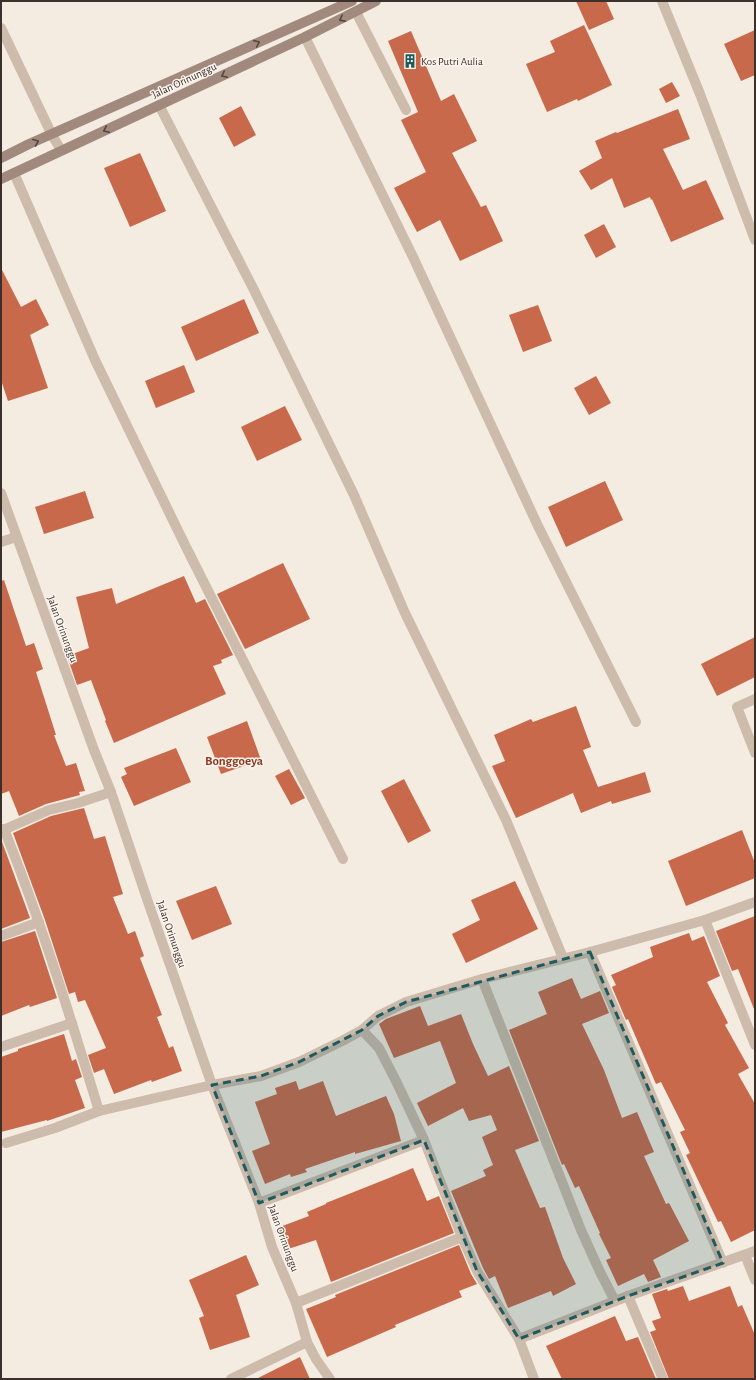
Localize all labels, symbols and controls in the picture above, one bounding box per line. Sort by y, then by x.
one-way arrow [338,14,346,22]
one-way arrow [253,40,261,48]
building icon: Kos Putri Aulia [402,53,418,69]
place label: Kos Putri Aulia [421,56,483,67]
street label: Jalan Orinunggu [150,61,219,100]
one-way arrow [221,70,229,78]
one-way arrow [103,125,110,133]
one-way arrow [33,138,40,146]
street label: Jalan Orinunggu [45,594,80,664]
district label: Bonggoeya [205,755,263,768]
street label: Jalan Orinunggu [155,899,188,969]
street label: Jalan Orinunggu [266,1203,301,1273]

